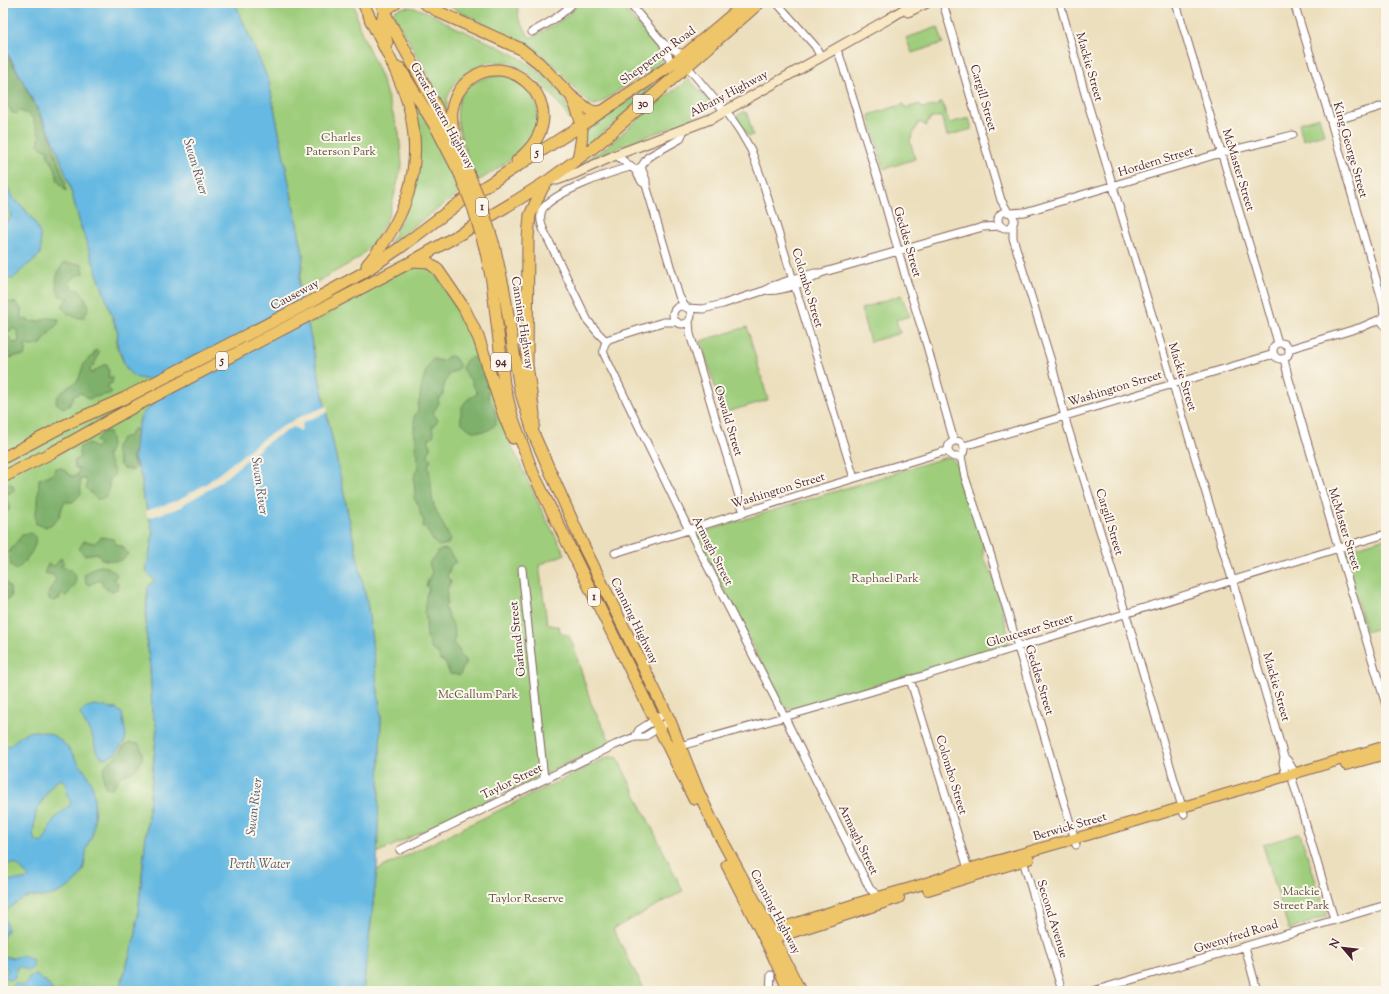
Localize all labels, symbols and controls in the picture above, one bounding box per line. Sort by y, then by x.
street label: Shepperton Road [616,22,700,90]
street label: Mackie Street [1071,30,1107,104]
street label: Great Eastern Highway [405,59,479,173]
street label: Cargill Street [965,62,1001,134]
street label: Albany Highway [687,66,771,122]
road number: 30 [633,95,653,113]
street label: King George Street [1328,100,1372,200]
street label: McMaster Street [1217,127,1259,213]
park label: Charles Paterson Park [306,129,376,161]
water label: Swan River [178,137,212,198]
street label: Hordern Street [1116,142,1196,182]
road number: 5 [531,144,543,162]
road number: 1 [476,198,488,216]
street label: Geddes Street [888,205,926,279]
street label: Colombo Street [786,246,828,330]
street label: Causeway [268,275,322,315]
street label: Canning Highway [506,275,538,371]
street label: Mackie Street [1163,341,1201,413]
road number: 5 [216,352,228,370]
road number: 94 [491,353,511,371]
street label: Washington Street [1066,366,1164,412]
street label: Oswald Street [709,383,747,459]
water label: Swan River [246,456,272,516]
street label: Washington Street [729,468,827,514]
street label: Cargill Street [1090,486,1128,558]
street label: McMaster Street [1323,486,1365,572]
street label: Armagh Street [687,513,737,589]
park label: Raphael Park [851,570,919,588]
street label: Canning Highway [605,575,663,667]
road number: 1 [588,588,600,606]
street label: Garland Street [505,600,531,678]
street label: Gloucester Street [984,609,1076,653]
street label: Geddes Street [1020,643,1058,717]
street label: Mackie Street [1258,650,1294,724]
park label: McCallum Park [438,686,519,704]
street label: Colombo Street [930,733,972,817]
street label: Taylor Street [478,759,546,805]
water label: Swan River [243,777,268,837]
street label: Armagh Street [833,802,883,878]
street label: Berwick Street [1031,808,1109,846]
water label: Perth Water [230,856,291,874]
street label: Canning Highway [745,866,805,958]
street label: Second Avenue [1032,878,1073,961]
park label: Mackie Street Park [1273,883,1330,915]
park label: Taylor Reserve [488,890,564,908]
street label: Gwenyfred Road [1192,916,1281,958]
north arrow [1323,928,1363,968]
text: N [1325,936,1344,952]

